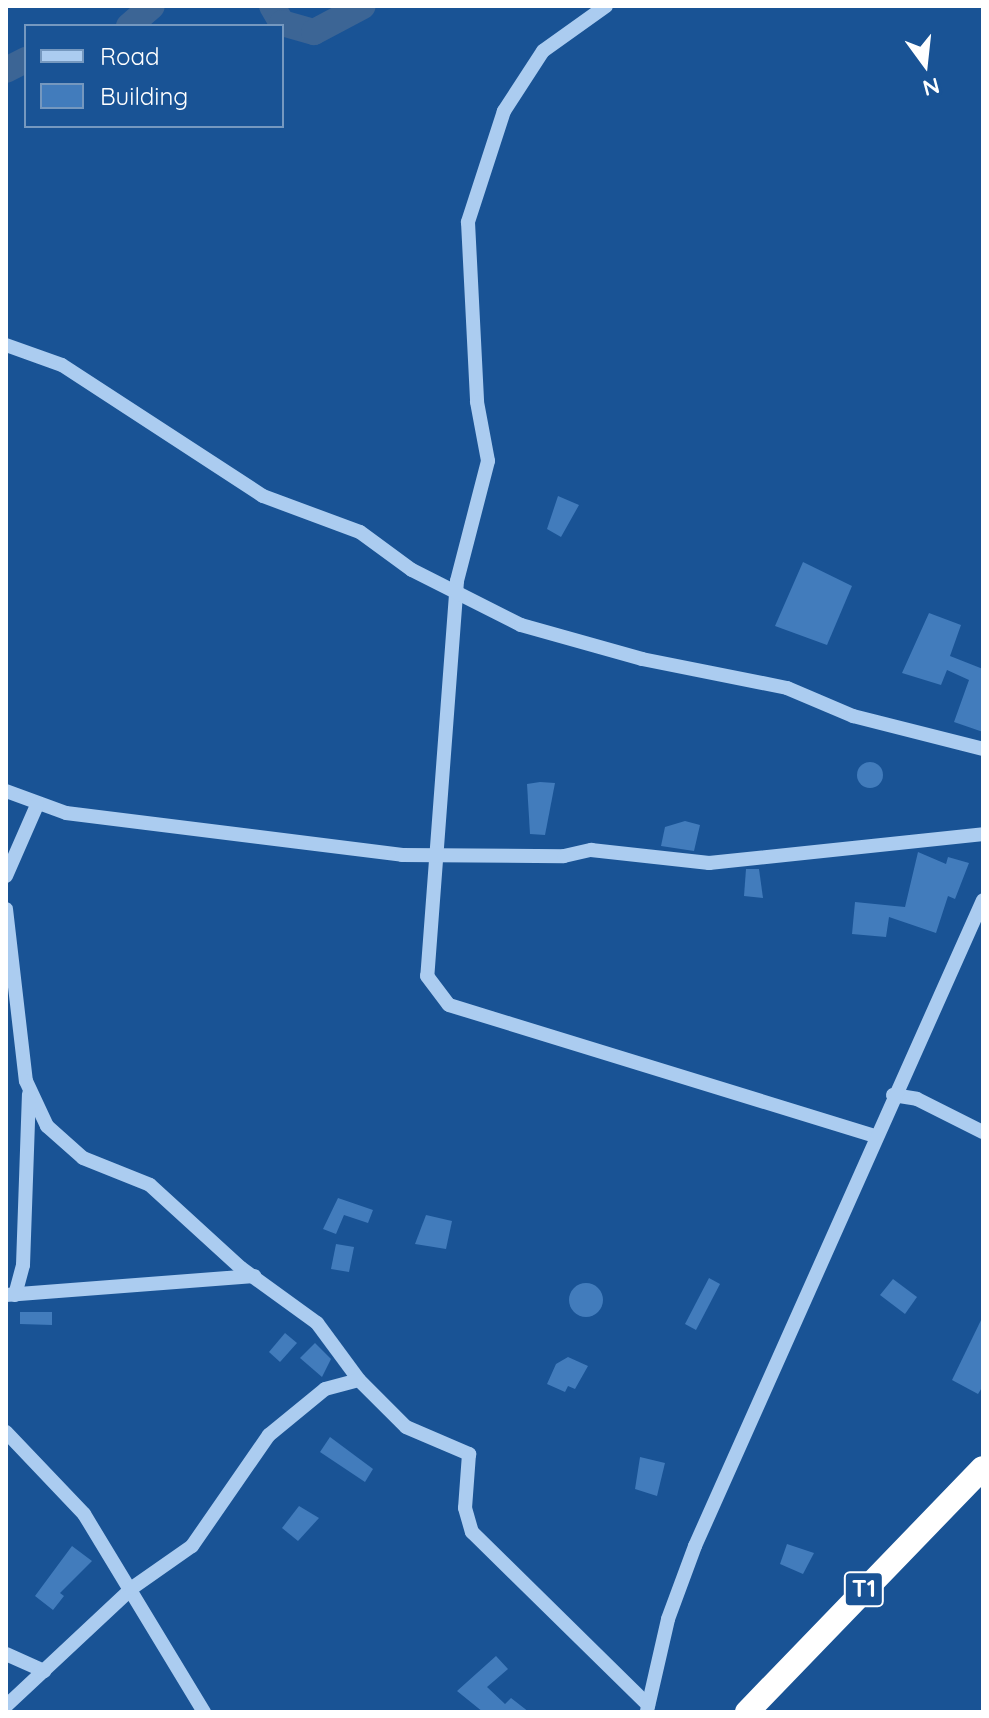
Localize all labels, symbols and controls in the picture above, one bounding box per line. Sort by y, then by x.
legend [24,24,284,128]
north arrow [885,24,965,104]
text: Road [100,41,160,71]
text: N [920,72,943,103]
text: Building [100,81,188,111]
road number: T1 [842,1569,886,1609]

